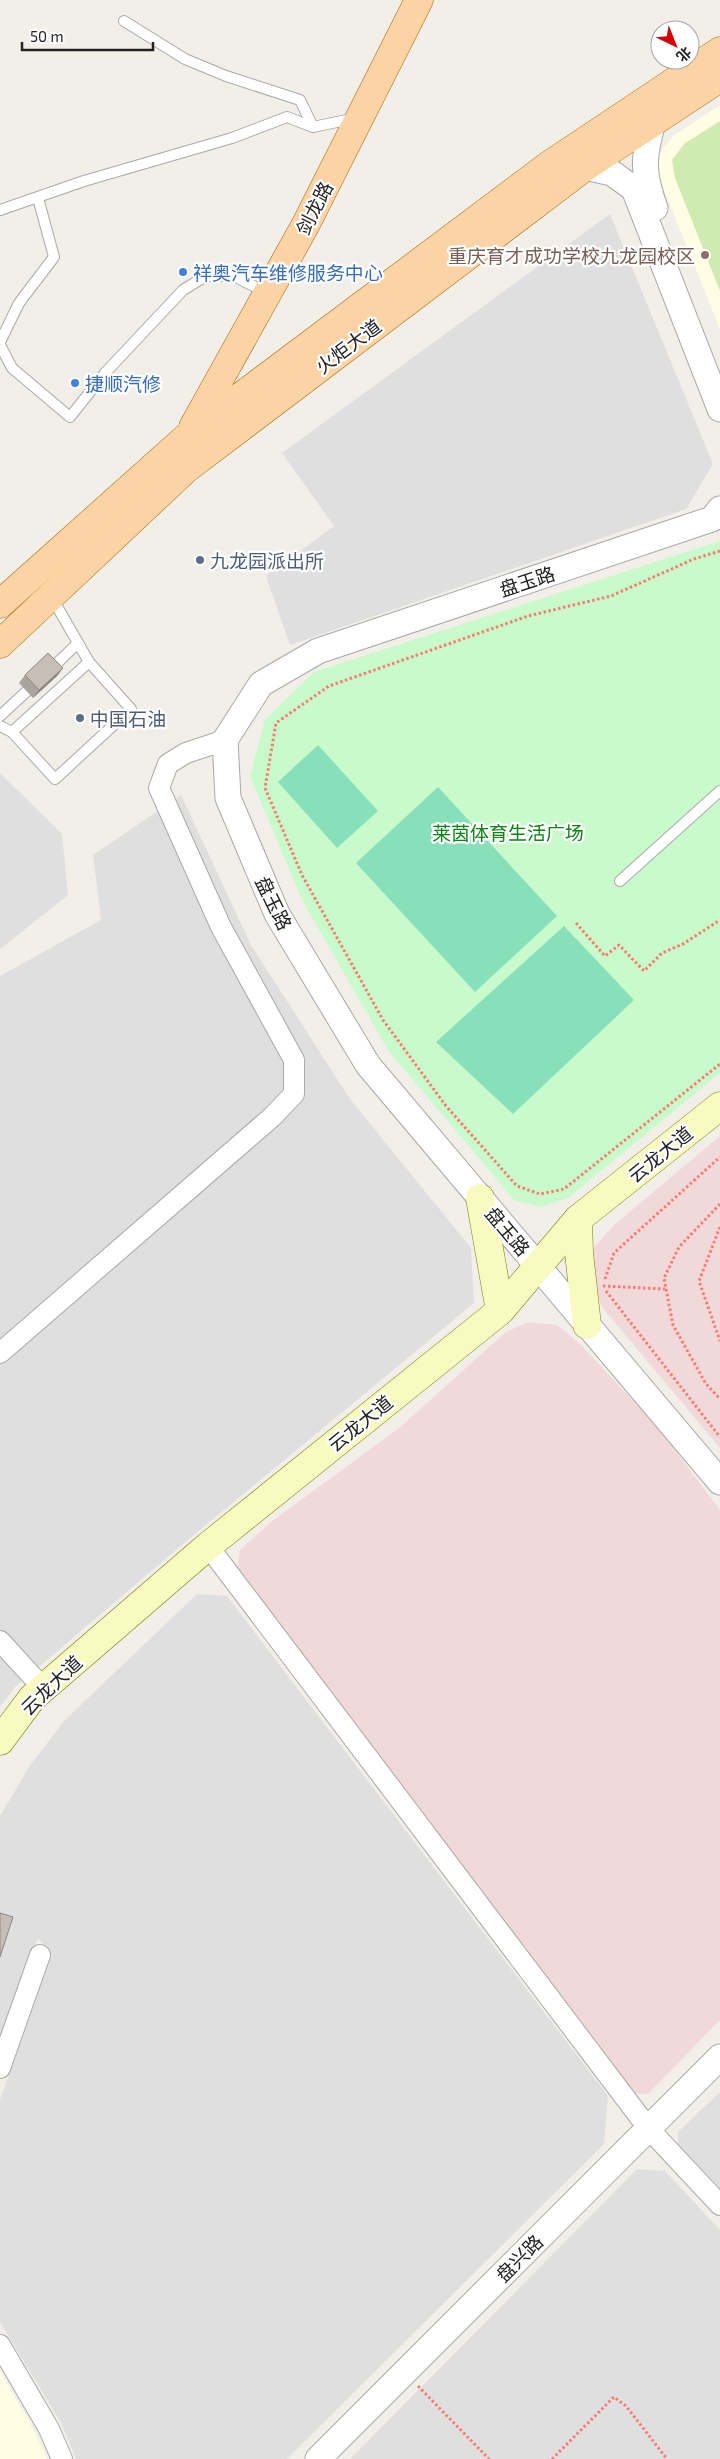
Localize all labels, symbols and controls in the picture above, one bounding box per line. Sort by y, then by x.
scale bar [22,20,154,52]
north arrow [650,20,700,70]
text: 50 m [30,27,64,45]
text: 北 [673,44,695,66]
street label: 剑龙路 [291,177,337,239]
place label: 重庆育才成功学校九龙园校区 [448,244,695,267]
marker: 重庆育才成功学校九龙园校区 [699,249,711,261]
place label: 祥奥汽车维修服务中心 [193,261,383,284]
marker: 祥奥汽车维修服务中心 [177,266,189,278]
street label: 火炬大道 [311,314,385,378]
place label: 捷顺汽修 [85,372,161,395]
marker: 捷顺汽修 [69,377,81,389]
place label: 九龙园派出所 [210,549,324,572]
marker: 九龙园派出所 [194,554,206,566]
street label: 盘玉路 [496,561,558,601]
place label: 中国石油 [90,707,166,730]
marker: 中国石油 [74,712,86,724]
park label: 莱茵体育生活广场 [432,821,584,844]
street label: 盘玉路 [251,872,297,934]
street label: 云龙大道 [623,1121,697,1187]
street label: 盘玉路 [481,1202,535,1260]
street label: 云龙大道 [323,1390,397,1456]
street label: 云龙大道 [16,1650,86,1720]
street label: 盘兴路 [491,2230,547,2286]

